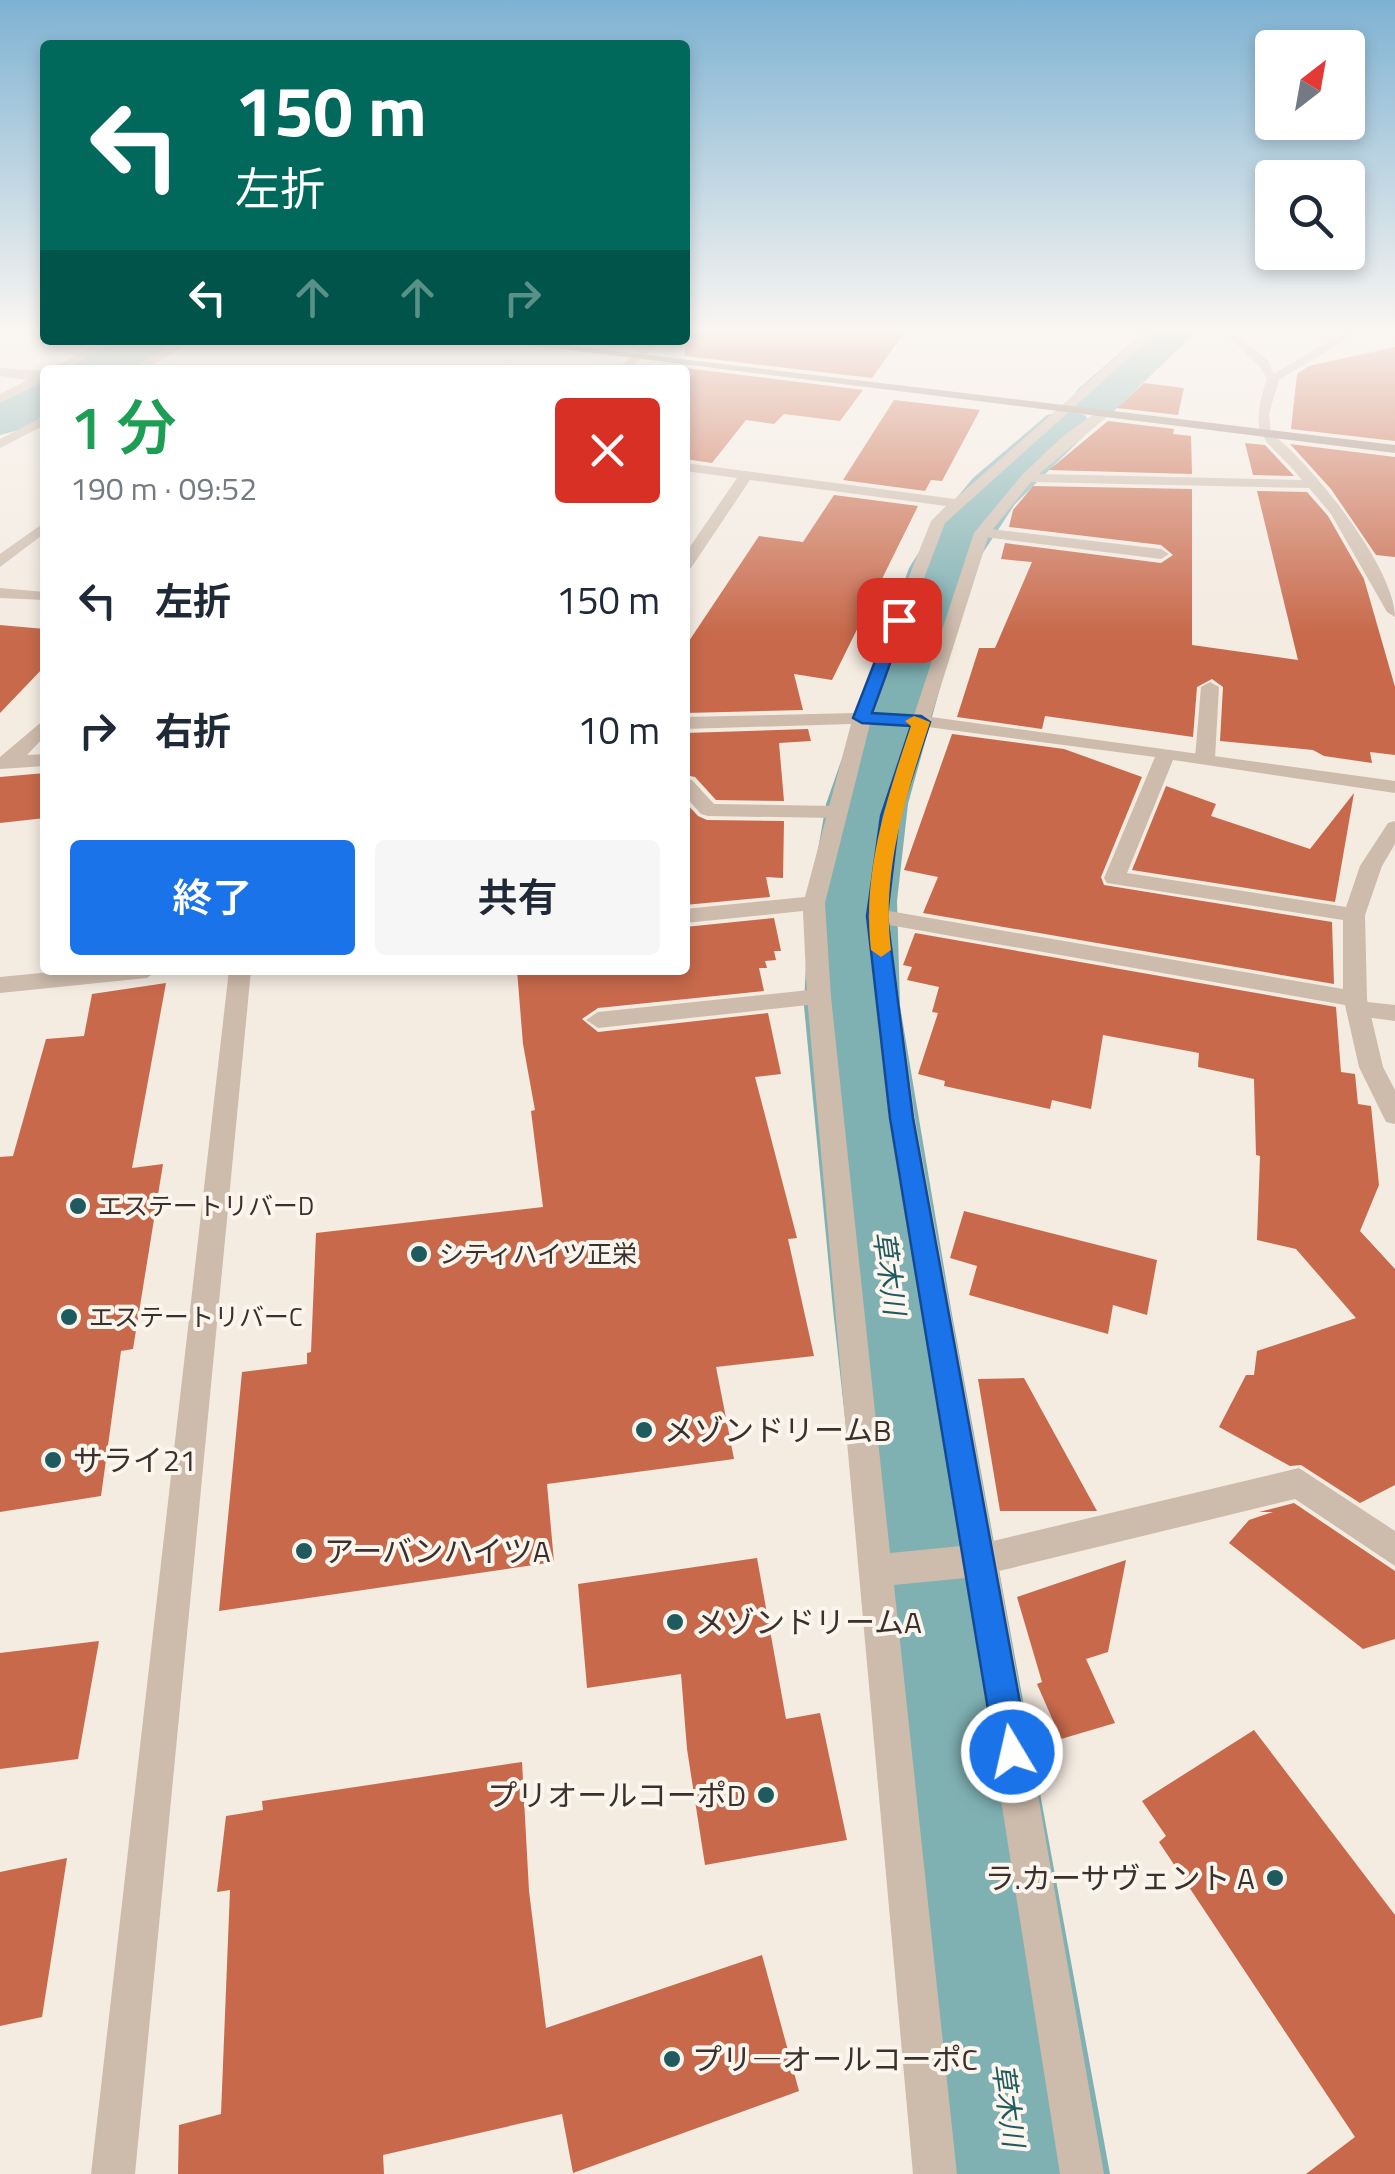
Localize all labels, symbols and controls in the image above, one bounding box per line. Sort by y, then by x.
north arrow [1255,30,1365,140]
map controls [1255,30,1365,270]
text: 150 m [235,57,427,163]
icon: left [70,80,200,210]
text: 左折 [235,154,325,222]
button: search [1255,160,1365,270]
icon: left [180,270,235,325]
icon: ahead [285,270,340,325]
icon: ahead [390,270,445,325]
icon: right [495,270,550,325]
text: 1 分 [70,381,177,472]
button: close [555,398,660,503]
text: 190 m · 09:52 [70,464,257,512]
text: 150 m [556,571,660,629]
text: 左折 [155,572,231,630]
icon: left [70,573,125,628]
pin [857,578,942,663]
icon: arrive [872,593,927,648]
text: 10 m [577,701,660,759]
text: 右折 [155,702,231,760]
icon: right [70,703,125,758]
button: 終了 [70,840,355,955]
button: 共有 [375,840,660,955]
place label: エステートリバーD [98,1187,314,1225]
marker: エステートリバーD [67,1195,89,1217]
water label: 草木川 [863,1228,918,1321]
place label: シティハイツ正栄 [439,1235,637,1273]
marker: シティハイツ正栄 [408,1243,430,1265]
place label: エステートリバーC [89,1298,303,1336]
marker: エステートリバーC [58,1306,80,1328]
place label: メゾンドリームB [664,1407,892,1453]
marker: メゾンドリームB [633,1419,655,1441]
place label: サライ21 [73,1437,197,1483]
marker: サライ21 [42,1449,64,1471]
place label: アーバンハイツA [324,1528,551,1574]
marker: アーバンハイツA [293,1540,315,1562]
place label: メゾンドリームA [695,1599,922,1645]
marker: メゾンドリームA [664,1611,686,1633]
position arrow [960,1700,1064,1804]
place label: プリオールコーポD [487,1772,746,1818]
marker: プリオールコーポD [755,1784,777,1806]
place label: ラ.カーサヴェント A [985,1855,1255,1901]
marker: ラ.カーサヴェント A [1264,1867,1286,1889]
place label: プリ―オールコーポC [692,2036,978,2082]
marker: プリ―オールコーポC [661,2048,683,2070]
water label: 草木川 [982,2060,1037,2153]

